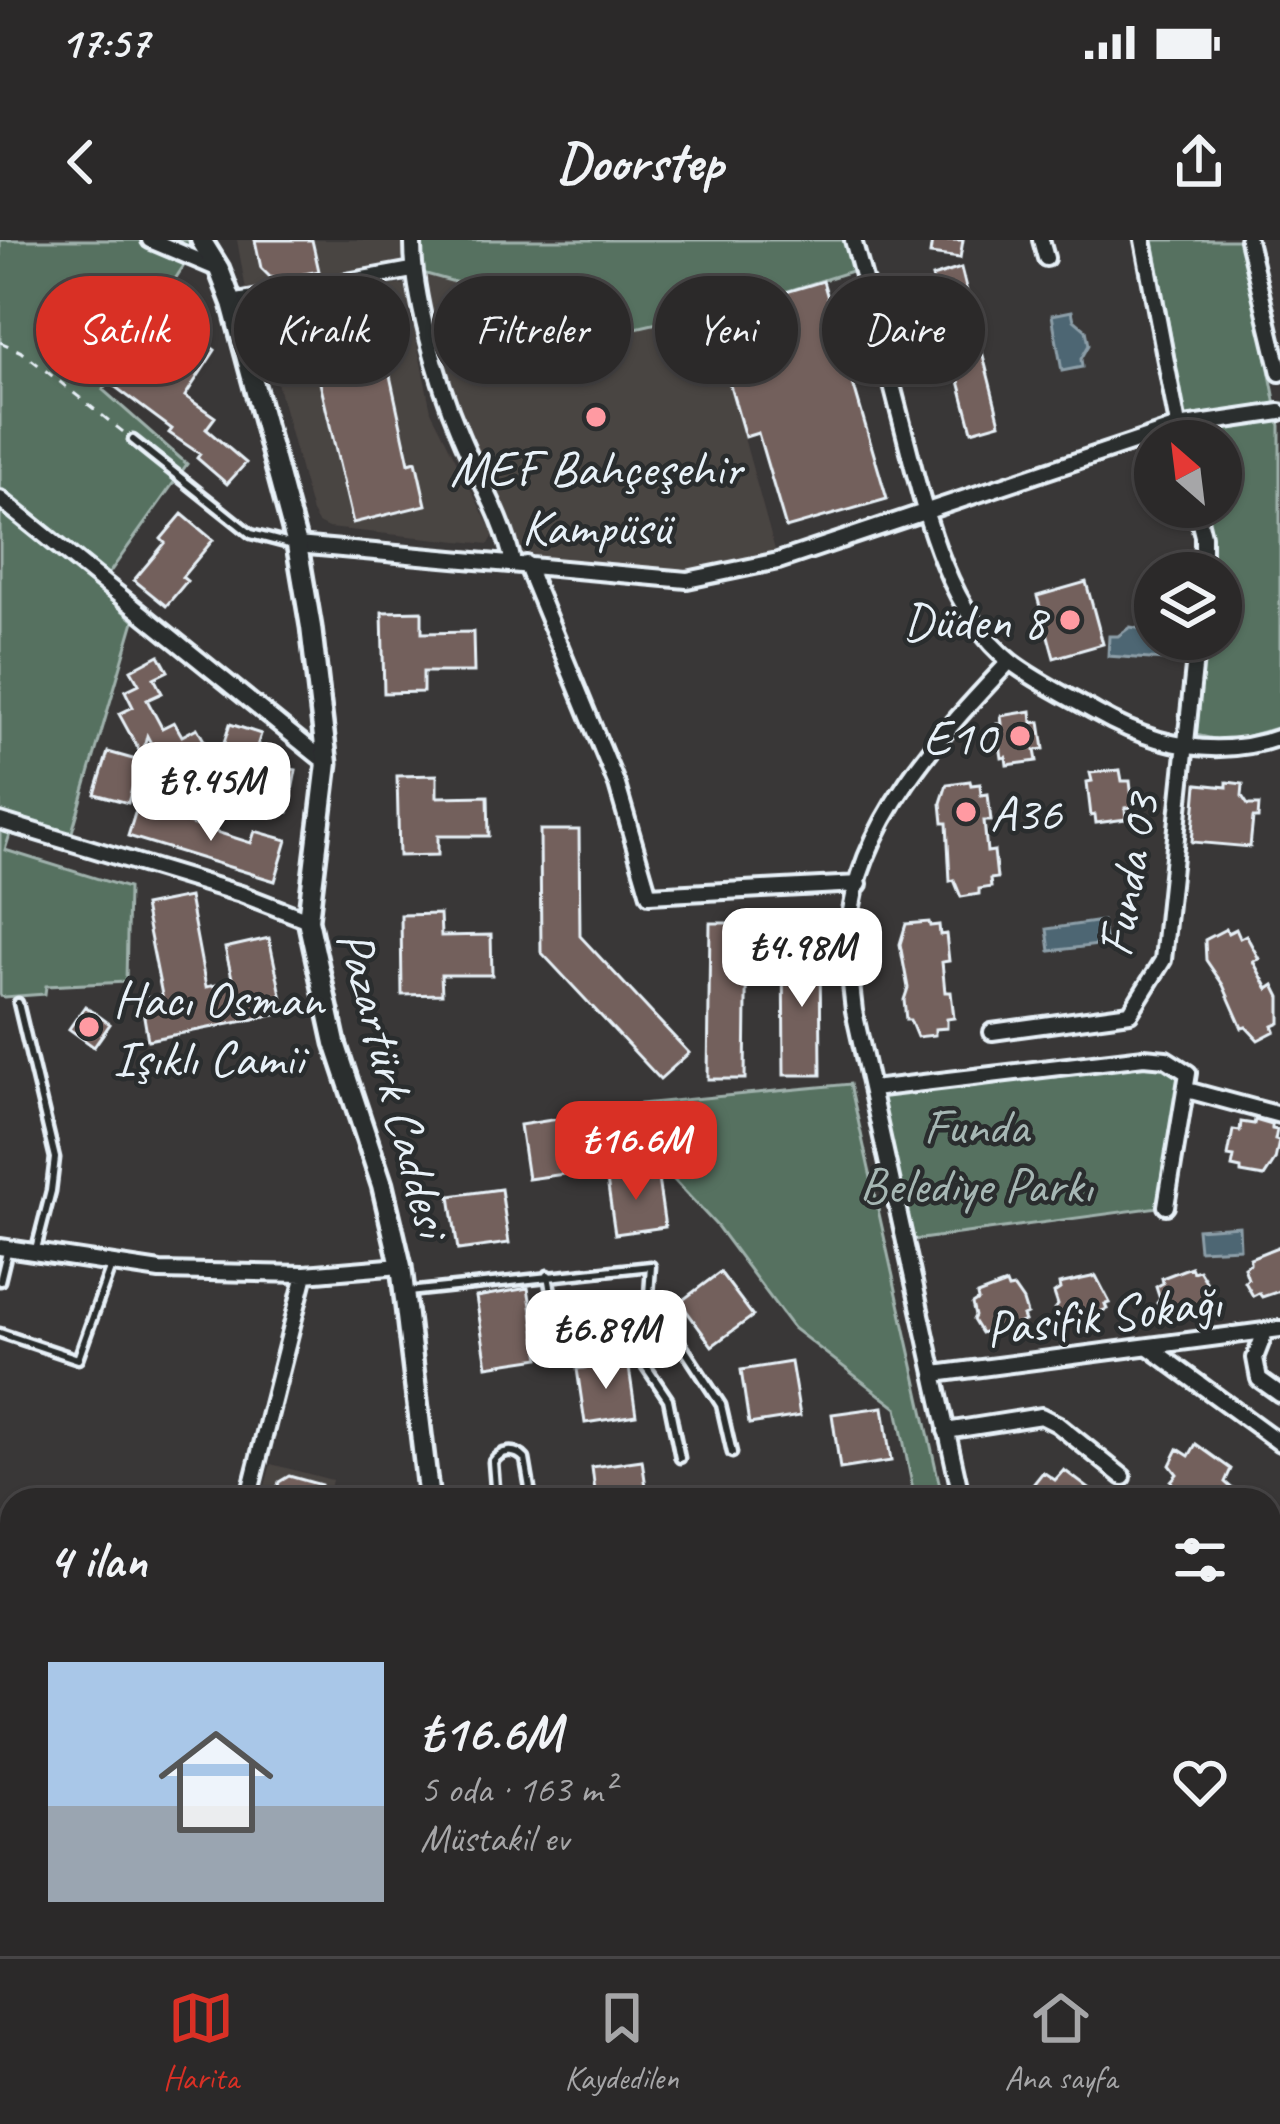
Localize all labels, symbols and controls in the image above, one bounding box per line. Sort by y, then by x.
text: 17:57 [60,14,149,71]
text: Doorstep [557,128,723,196]
icon: back [48,129,114,195]
icon: share [1166,129,1232,195]
chip: Satılık [36,276,210,384]
chip: Kiralık [234,276,410,384]
chip: Filtreler [434,276,631,384]
chip: Yeni [655,276,798,384]
chip: Daire [822,276,985,384]
marker: MEF Bahçeşehir Kampüsü [583,404,609,430]
north arrow [1134,420,1242,528]
map controls [1134,420,1242,660]
place label: MEF Bahçeşehir Kampüsü [450,436,746,559]
button: layers [1134,552,1242,660]
place label: Düden 8 [903,589,1051,653]
marker: Düden 8 [1057,607,1083,633]
place label: E10 [923,705,999,769]
marker: E10 [1007,723,1033,749]
pin: ₺9.45M [113,742,309,844]
text: ₺9.45M [158,756,264,805]
place label: A36 [990,781,1064,845]
street label: Funda 03 [1082,786,1174,961]
marker: A36 [953,799,979,825]
pin: ₺4.98M [704,908,900,1010]
text: ₺4.98M [749,922,855,971]
street label: Pazartürk Caddesi [323,923,467,1249]
place label: Hacı Osman Işıklı Camii [113,967,327,1090]
marker: Hacı Osman Işıklı Camii [76,1014,102,1040]
park label: Funda Belediye Parkı [860,1094,1095,1217]
pin: ₺16.6M [538,1101,734,1203]
text: ₺16.6M [582,1115,690,1164]
street label: Pasifik Sokağı [982,1269,1227,1361]
pin: ₺6.89M [508,1290,704,1392]
text: ₺6.89M [553,1304,659,1353]
icon: filters [1167,1527,1233,1593]
text: 4 ilan [48,1528,147,1592]
text: ₺16.6M [420,1701,561,1765]
icon: home [144,1710,288,1854]
icon: heart [1167,1749,1233,1815]
text: 5 oda · 163 m² [420,1765,614,1814]
text: Müstakil ev [420,1814,569,1863]
tab: Harita [163,1985,239,2099]
tab: Kaydedilen [564,1985,679,2099]
tab: Ana sayfa [1005,1985,1117,2099]

